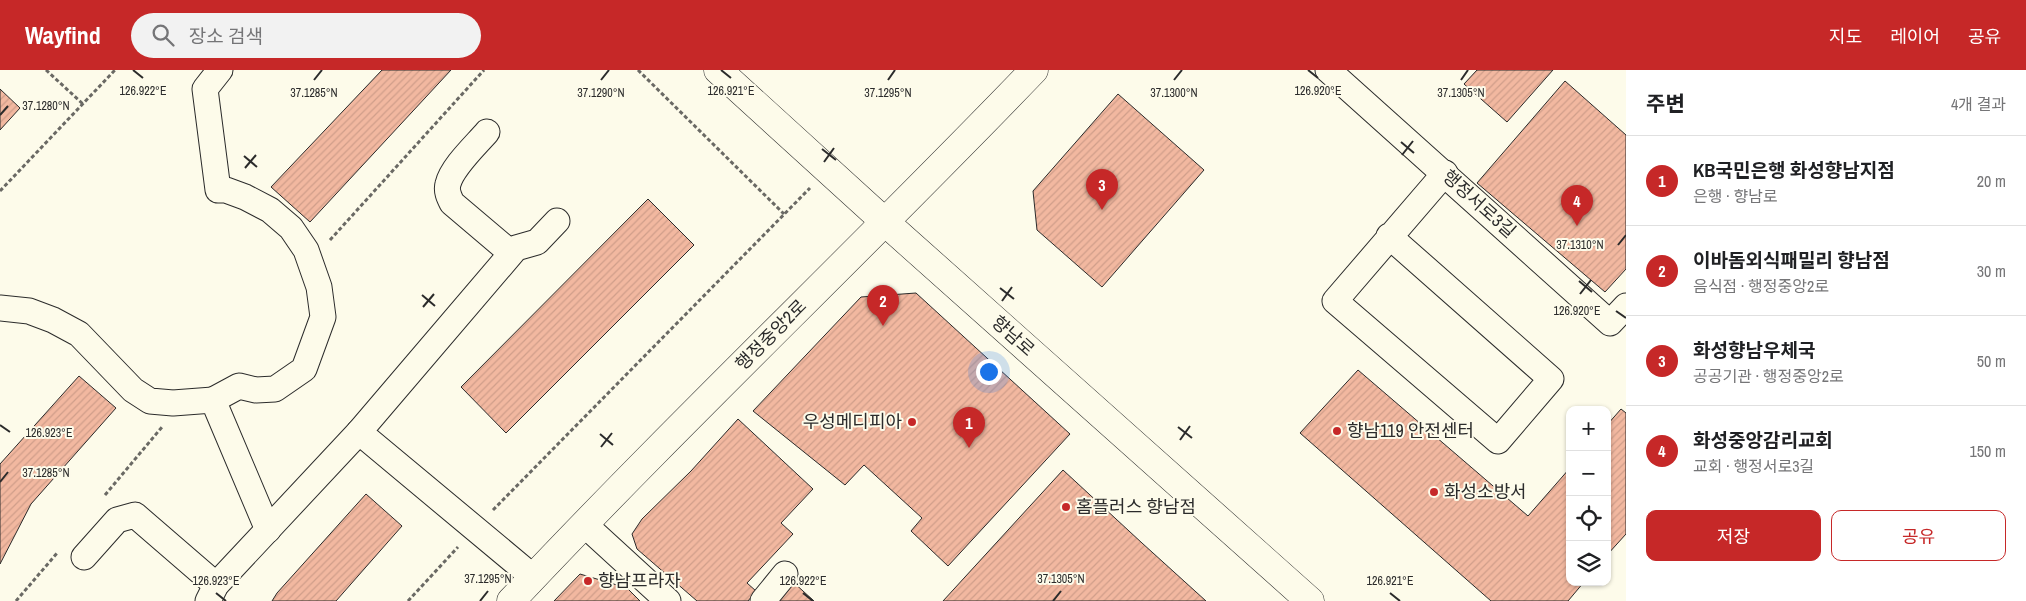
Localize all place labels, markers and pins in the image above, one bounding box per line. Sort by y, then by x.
pin: 3 [1086,169,1118,210]
pin: 4 [1561,185,1593,226]
pin: 2 [867,285,899,326]
pin: 1 [953,407,985,448]
place label: 우성메디피아 [803,409,902,434]
marker: 우성메디피아 [906,416,918,428]
place label: 향남119 안전센터 [1347,418,1474,443]
marker: 향남119 안전센터 [1331,425,1343,437]
place label: 화성소방서 [1444,479,1527,504]
marker: 화성소방서 [1428,486,1440,498]
place label: 홈플러스 향남점 [1076,494,1196,519]
marker: 홈플러스 향남점 [1060,501,1072,513]
place label: 향남프라자 [598,568,681,593]
marker: 향남프라자 [582,575,594,587]

